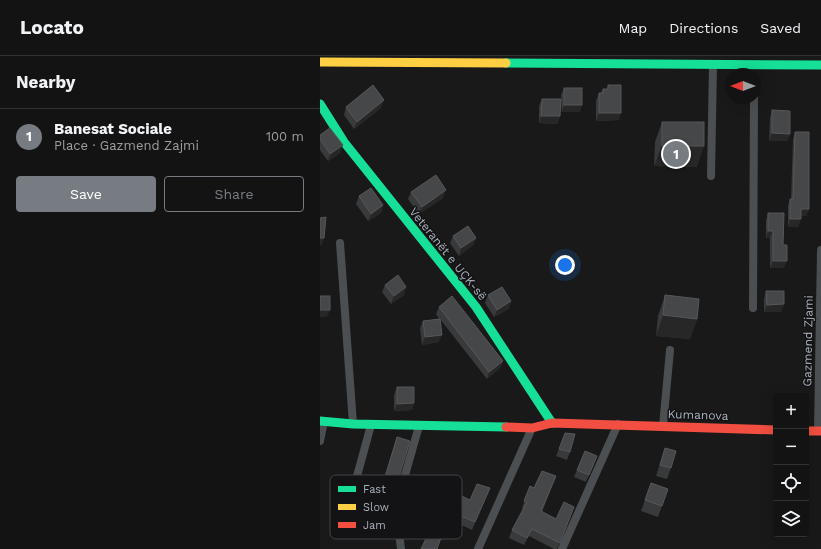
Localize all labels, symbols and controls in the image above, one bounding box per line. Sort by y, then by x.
text: Locato [20,16,84,39]
text: Map [619,20,647,36]
text: Directions [669,20,738,36]
text: Saved [760,20,801,36]
north arrow [725,68,761,104]
text: Nearby [16,72,75,92]
text: Banesat Sociale [54,120,172,138]
text: 1 [26,129,32,144]
text: 100 m [266,129,304,144]
text: Place · Gazmend Zajmi [54,138,199,153]
pin: 1 [663,139,689,169]
button: Save [16,176,156,212]
button: Share [164,176,304,212]
street label: Veteranët e UÇK-së [406,205,490,303]
your location [555,255,575,275]
street label: Gazmend Zjami [800,295,816,387]
map controls [773,393,809,537]
button: + [773,393,809,429]
street label: Kumanova [667,407,729,423]
button: − [773,429,809,465]
button: locate [773,465,809,501]
legend [330,475,462,539]
text: Fast [363,483,386,496]
text: Slow [363,501,389,514]
button: layers [773,501,809,537]
text: Jam [363,519,386,532]

